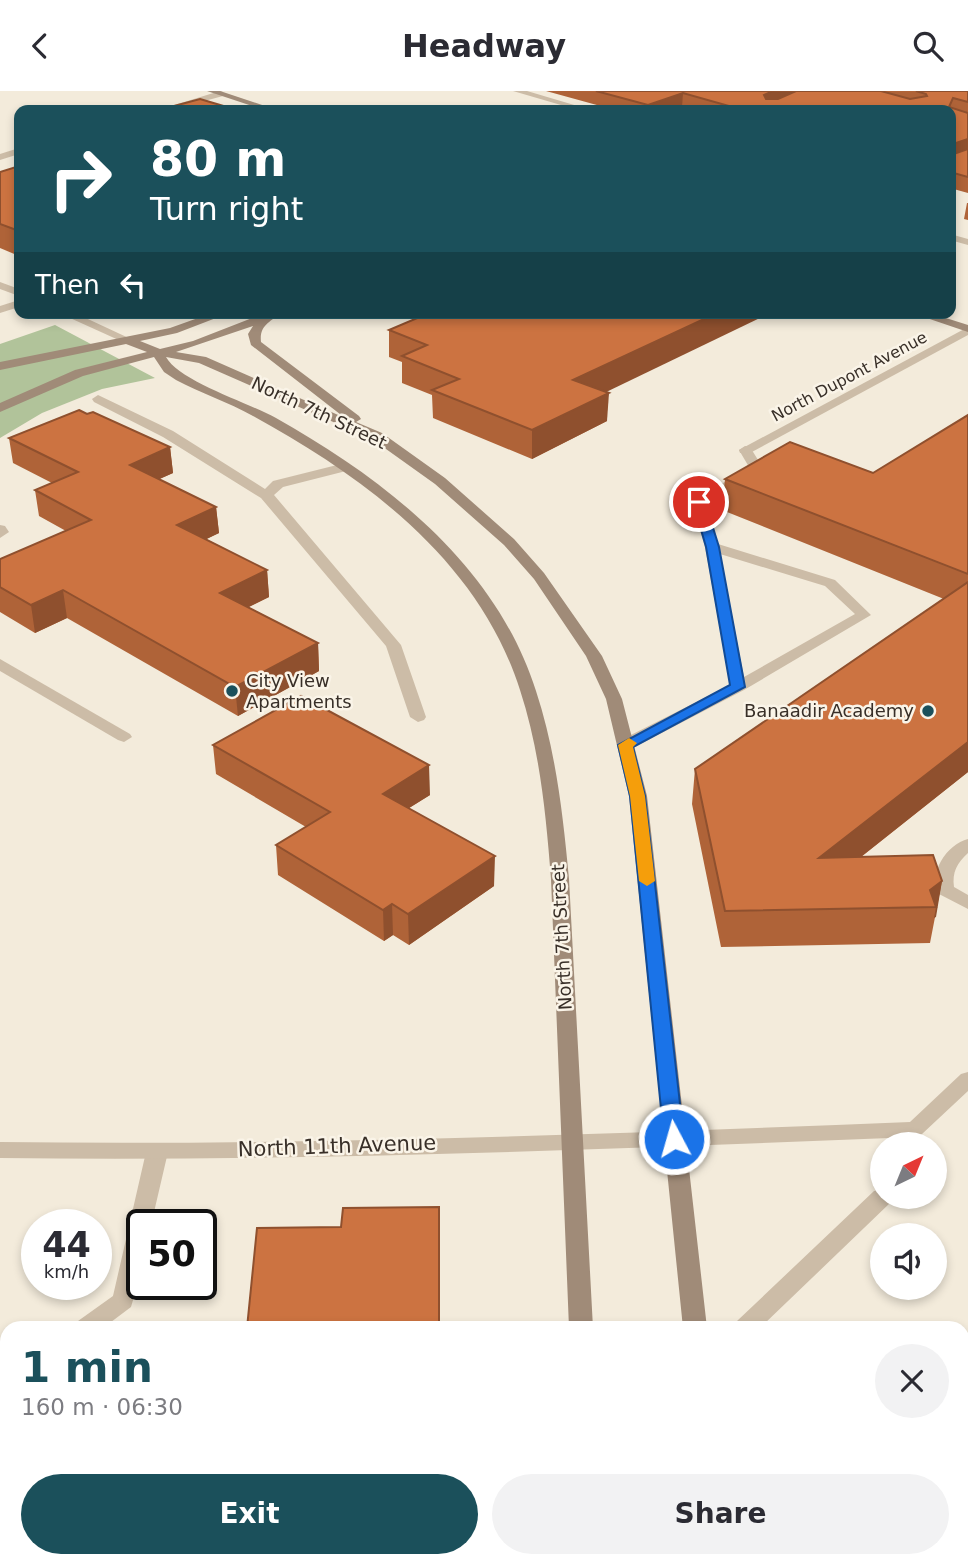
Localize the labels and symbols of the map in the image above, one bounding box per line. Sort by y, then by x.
street label: North Dupont Avenue [768,327,930,425]
street label: North 7th Street [248,372,390,453]
pin [669,472,729,532]
place label: City View Apartments [246,670,352,712]
marker: City View Apartments [224,683,240,699]
place label: Banaadir Academy [744,700,914,721]
marker: Banaadir Academy [920,703,936,719]
street label: North 7th Street [547,863,576,1011]
position arrow [637,1102,711,1176]
street label: North 11th Avenue [237,1131,437,1161]
north arrow [870,1132,947,1209]
speed limit sign: 50 [126,1209,217,1300]

